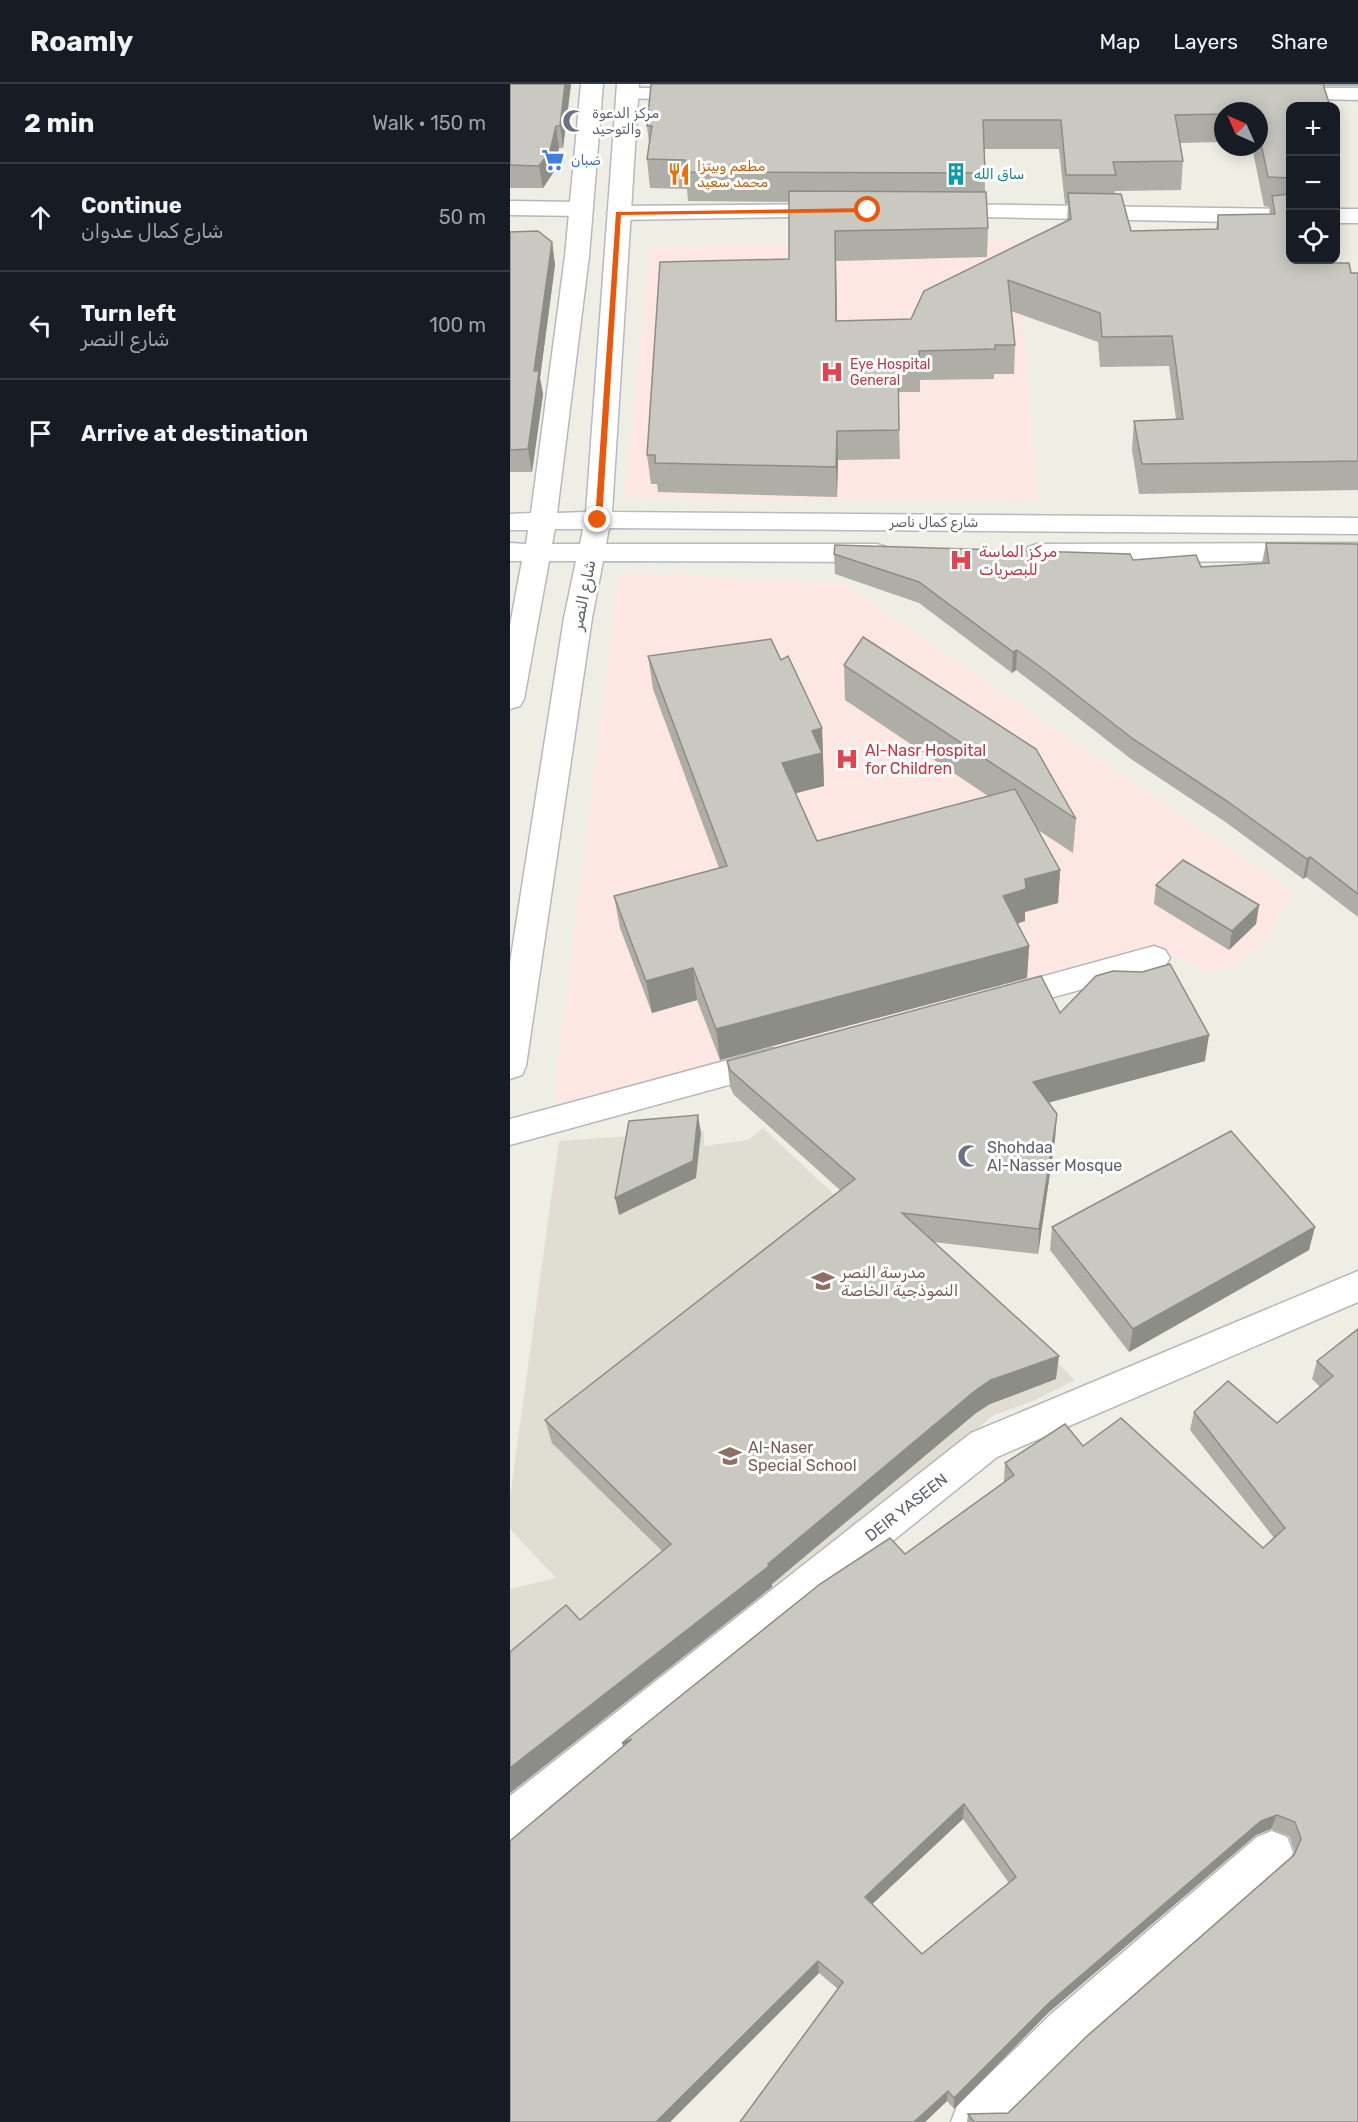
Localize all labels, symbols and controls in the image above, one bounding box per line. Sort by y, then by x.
text: Roamly [30,25,133,58]
text: Map [1099,29,1140,54]
text: Layers [1173,29,1238,54]
text: Share [1271,29,1328,54]
north arrow [1214,102,1268,156]
map controls [1286,102,1340,264]
button: + [1286,102,1340,156]
place label: مركز الدعوة والتوحيد [592,105,659,138]
text: 2 min [24,108,94,139]
mosque icon: مركز الدعوة والتوحيد [561,108,587,134]
text: Walk · 150 m [372,111,486,135]
supermarket icon: ضبان [540,147,566,173]
place label: ضبان [571,152,601,169]
button: − [1286,156,1340,210]
place label: مطعم وبيتزا محمد سعيد [697,158,768,191]
restaurant icon: مطعم وبيتزا محمد سعيد [666,161,692,187]
building icon: ساق الله [943,161,969,187]
place label: ساق الله [974,166,1024,183]
text: Continue [81,192,182,219]
route start [854,196,880,222]
icon: ahead [24,201,57,234]
text: 50 m [439,205,486,229]
button: locate [1286,210,1340,264]
text: شارع كمال عدوان [81,219,224,243]
text: Turn left [81,300,176,327]
icon: left [24,309,57,342]
text: 100 m [429,313,486,337]
text: شارع النصر [81,327,170,351]
place label: Eye Hospital General [850,356,931,389]
hospital icon: Eye Hospital General [819,359,845,385]
icon: arrive [24,417,57,450]
text: Arrive at destination [81,420,308,447]
route end [584,506,610,532]
street label: شارع كمال ناصر [889,514,978,533]
place label: مركز الماسة للبصريات [979,542,1057,580]
hospital icon: مركز الماسة للبصريات [948,547,974,573]
street label: شارع النصر [567,558,602,633]
place label: Al-Nasr Hospital for Children [865,741,986,778]
hospital icon: Al-Nasr Hospital for Children [834,746,860,772]
place label: Shohdaa Al-Nasser Mosque [987,1138,1122,1175]
mosque icon: Shohdaa Al-Nasser Mosque [956,1143,982,1169]
place label: مدرسة النصر النموذجية الخاصة [840,1263,958,1301]
school or university icon: مدرسة النصر النموذجية الخاصة [810,1268,836,1294]
place label: Al-Naser Special School [748,1438,857,1475]
school or university icon: Al-Naser Special School [717,1443,743,1469]
street label: DEIR YASEEN [861,1469,951,1545]

